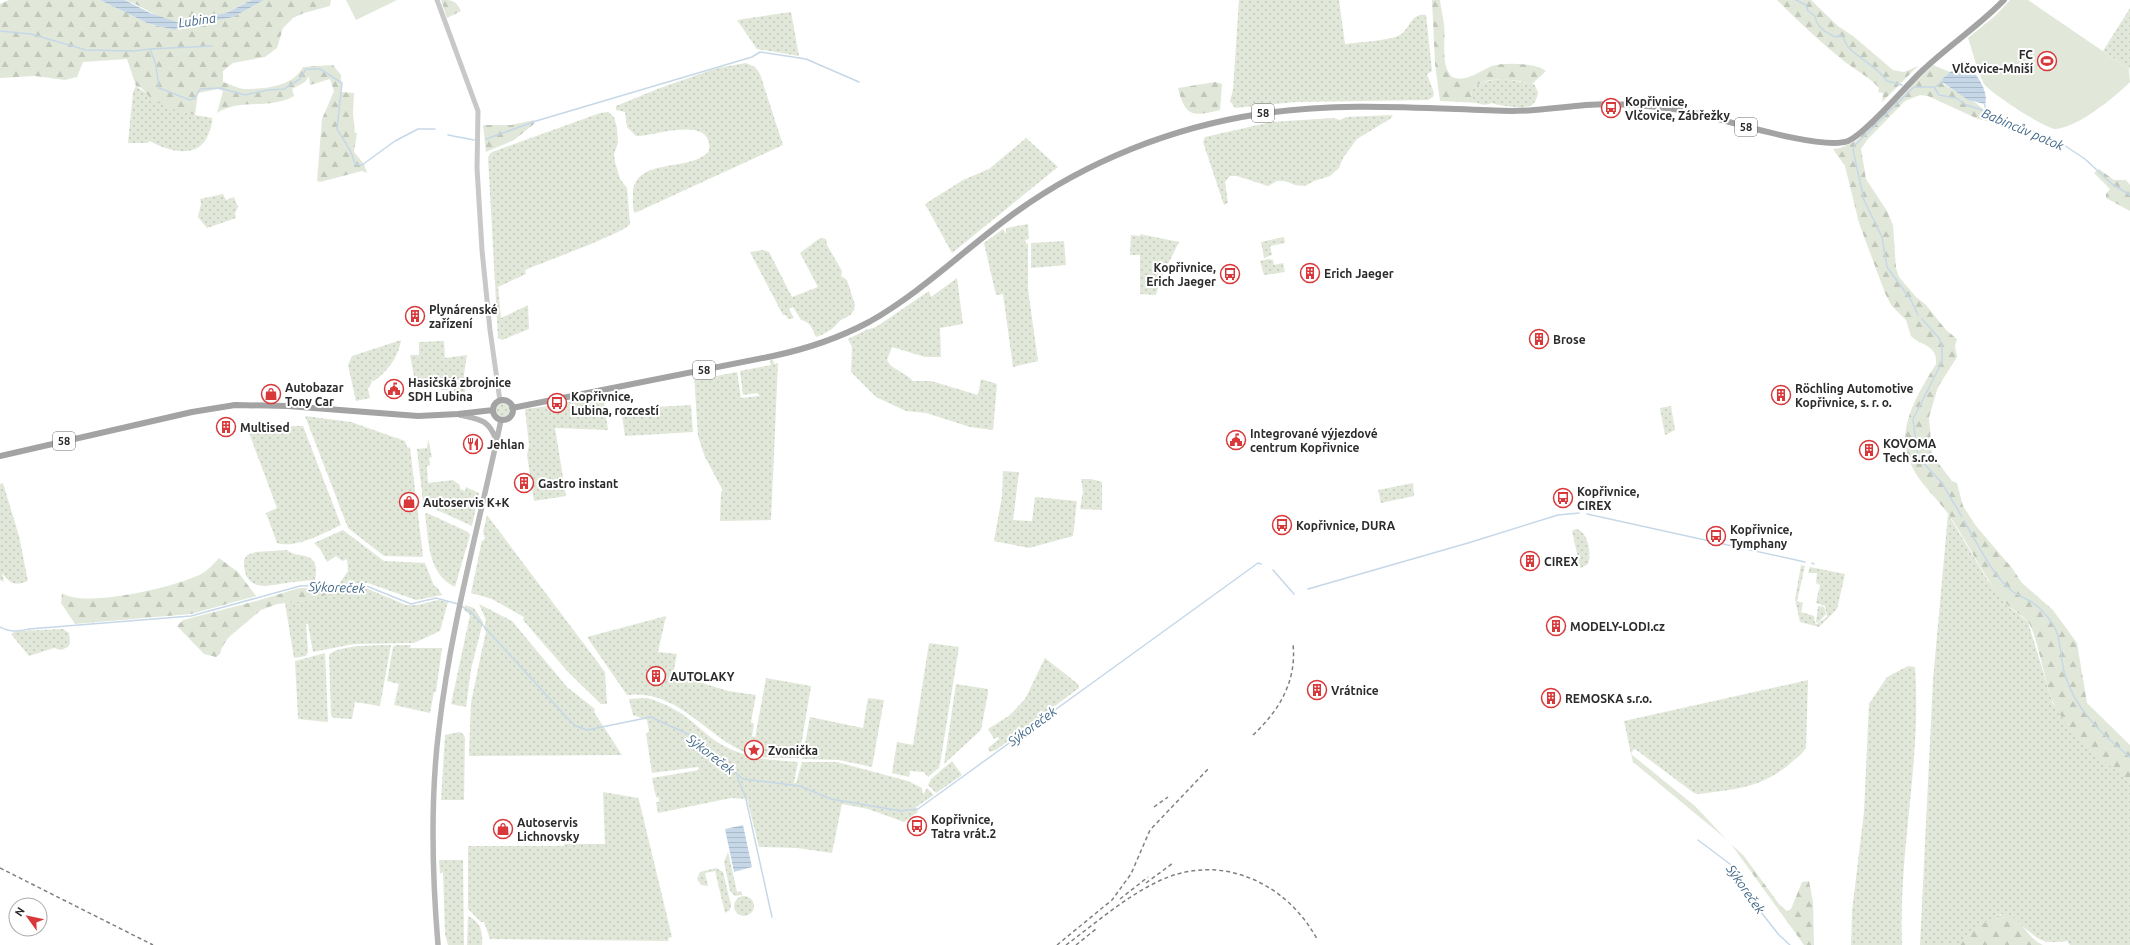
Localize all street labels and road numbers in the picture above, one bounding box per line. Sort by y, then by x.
road number: 58 [1252,104,1274,122]
road number: 58 [1735,118,1757,136]
road number: 58 [693,361,715,379]
road number: 58 [53,432,75,450]

